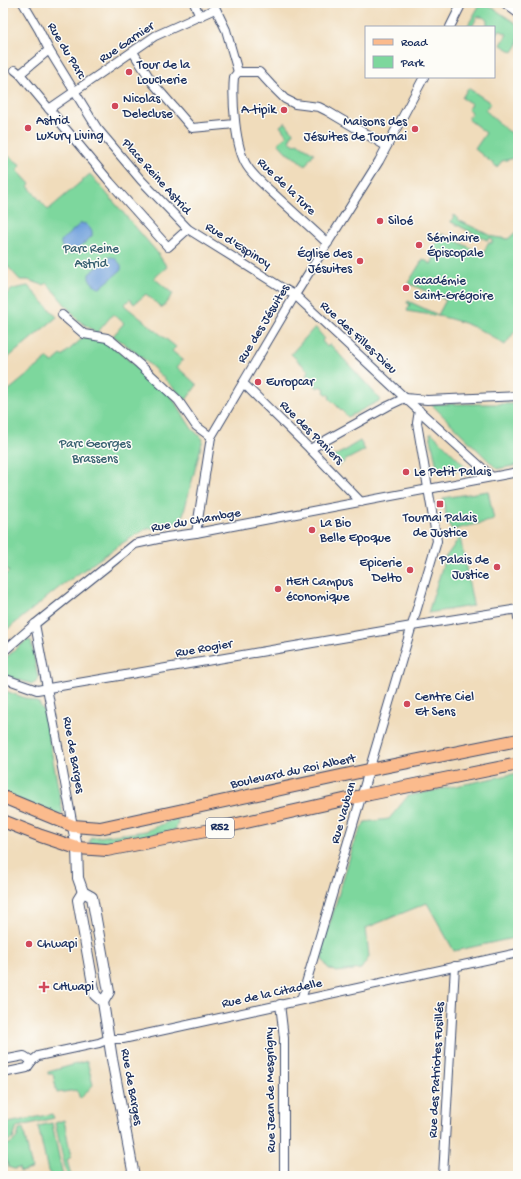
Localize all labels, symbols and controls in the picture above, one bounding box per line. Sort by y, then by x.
street label: Rue Garnier [97,18,158,67]
street label: Rue du Parc [43,20,89,82]
legend [365,26,495,78]
text: Road [401,37,428,51]
text: Park [400,57,426,71]
place label: Tour de la Loucherie [136,58,191,88]
marker: Tour de la Loucherie [124,67,134,77]
place label: Nicolas Delecluse [122,92,173,122]
marker: Nicolas Delecluse [110,101,120,111]
place label: A-tipik [241,103,277,118]
marker: A-tipik [279,105,289,115]
place label: Astrid Luxury Living [36,114,104,144]
place label: Maisons des Jésuites de Tournai [304,115,408,145]
marker: Astrid Luxury Living [23,123,33,133]
marker: Maisons des Jésuites de Tournai [410,124,420,134]
street label: Place Reine Astrid [117,135,195,219]
street label: Rue de la Ture [254,155,319,219]
place label: Siloé [388,214,413,229]
marker: Siloé [375,216,385,226]
street label: Rue d'Espinoy [202,220,274,273]
place label: Séminaire Épiscopale [427,231,484,261]
marker: Séminaire Épiscopale [414,240,424,250]
park label: Parc Reine Astrid [62,242,119,272]
place label: Église des Jésuites [297,246,353,277]
marker: Église des Jésuites [355,256,365,266]
place label: académie Saint-Grégoire [414,274,494,304]
street label: Rue des Jésuites [235,281,294,366]
marker: académie Saint-Grégoire [401,283,411,293]
street label: Rue des Filles-Dieu [316,298,400,378]
place label: Europcar [266,375,316,390]
marker: Europcar [253,377,263,387]
street label: Rue des Paniers [276,398,347,469]
park label: Parc Georges Brassens [58,437,132,467]
place label: Le Petit Palais [414,465,492,480]
marker: Le Petit Palais [401,467,411,477]
marker: Tournai Palais de Justice [435,499,445,509]
street label: Rue du Chambge [150,506,242,536]
place label: Tournai Palais de Justice [402,511,478,541]
place label: La Bio Belle Epoque [319,516,391,546]
marker: La Bio Belle Epoque [307,525,317,535]
place label: Palais de Justice [439,553,489,583]
place label: Epicerie Delto [359,556,402,586]
marker: Palais de Justice [492,562,502,572]
marker: Epicerie Delto [405,565,415,575]
place label: HEH Campus économique [286,575,354,605]
marker: HEH Campus économique [273,584,283,594]
street label: Rue Rogier [174,636,235,661]
place label: Centre Ciel Et Sens [415,690,474,720]
marker: Centre Ciel Et Sens [402,699,412,709]
street label: Rue de Barges [59,716,87,796]
street label: Boulevard du Roi Albert [228,751,359,793]
street label: Rue Vauban [328,780,360,846]
road number: R52 [206,818,234,838]
place label: Chwapi [37,937,78,952]
marker: Chwapi [24,939,34,949]
street label: Rue de la Citadelle [220,976,324,1012]
place label: CHwapi [53,980,94,995]
marker: CHwapi [38,981,50,993]
street label: Rue des Patriotes Fusillés [426,1000,448,1138]
street label: Rue Jean de Mesgrigny [262,1027,280,1153]
street label: Rue de Barges [117,1048,145,1128]

